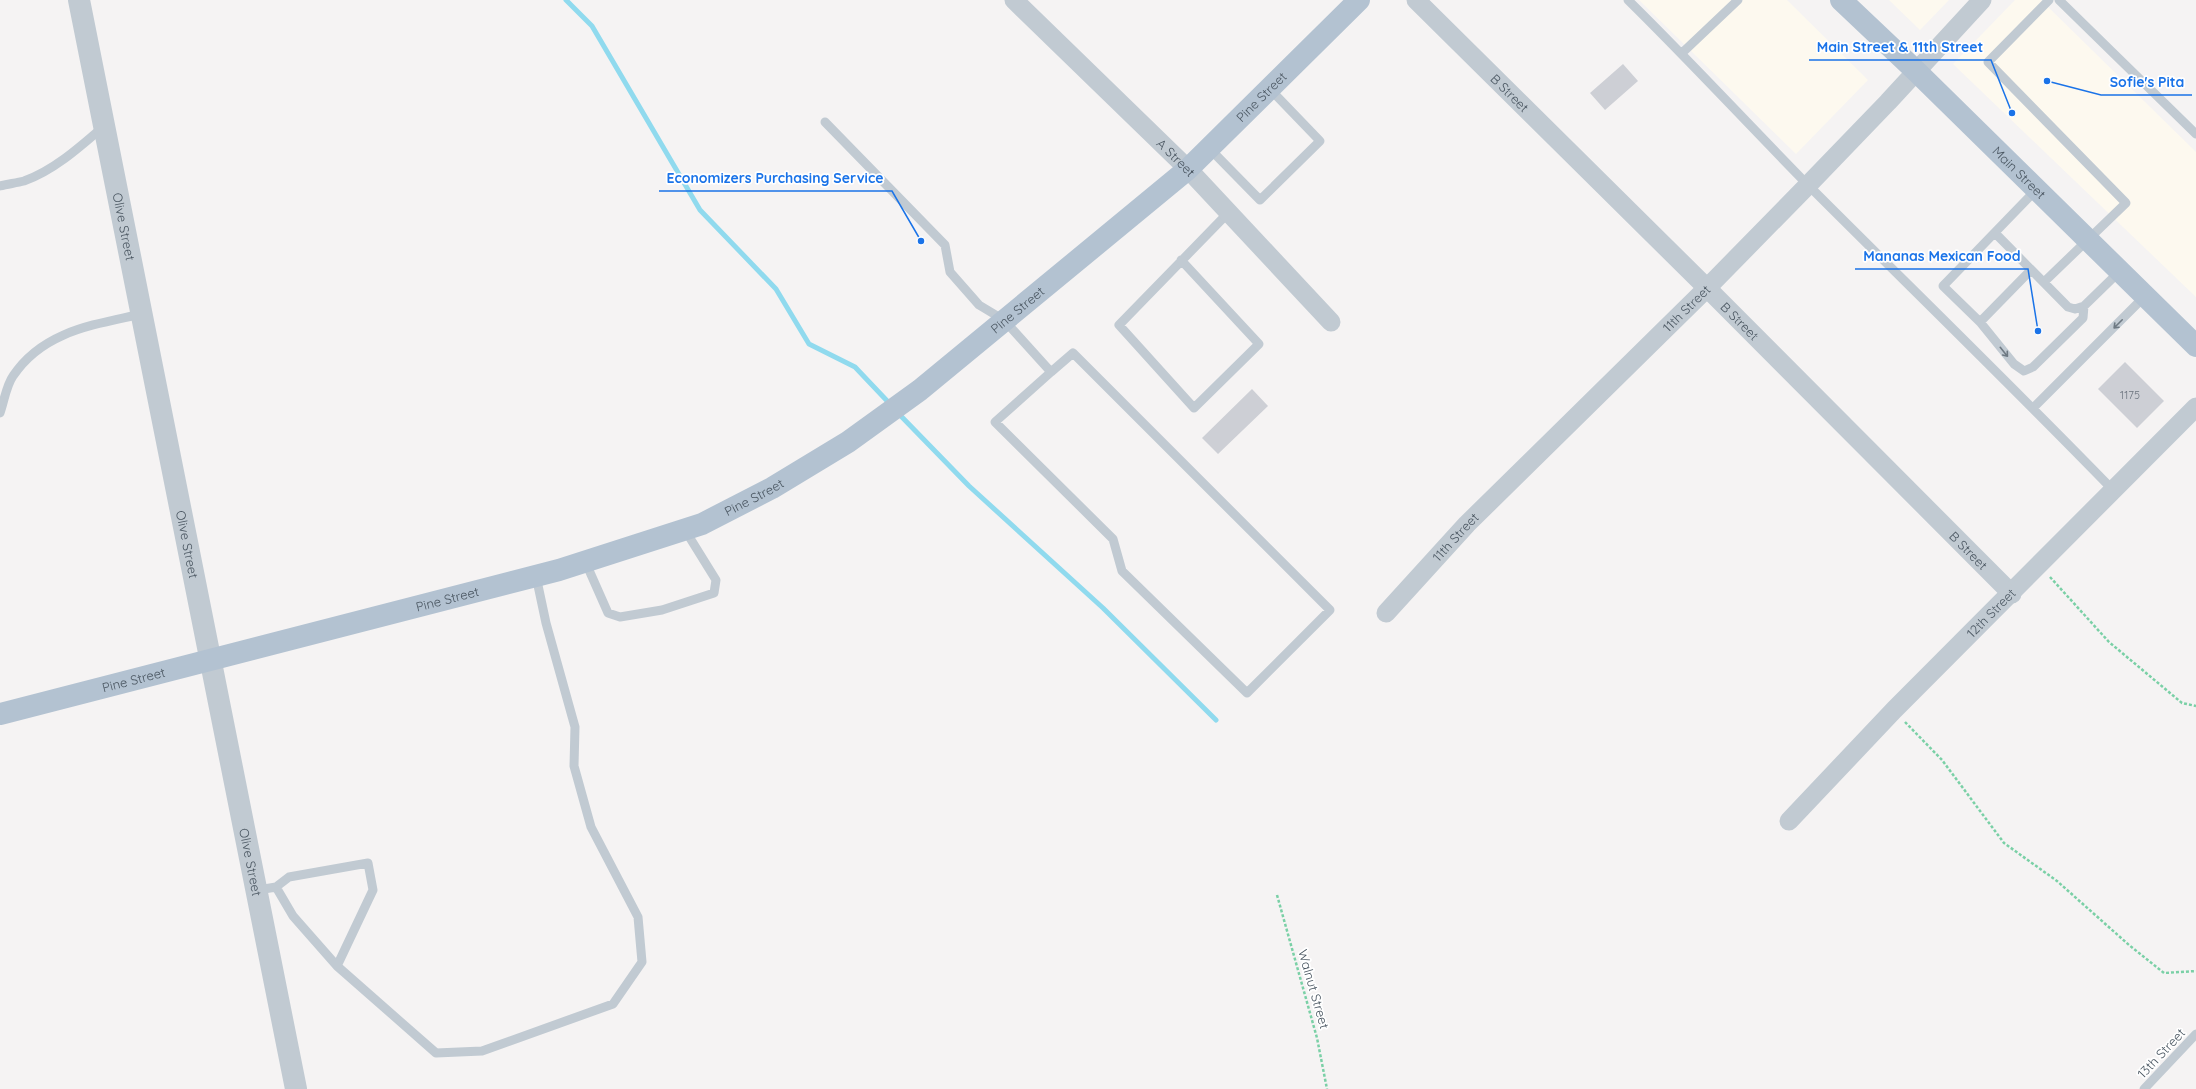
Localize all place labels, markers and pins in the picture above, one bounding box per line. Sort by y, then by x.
callout: Main Street & 11th Street [1809,34,1991,60]
callout: Sofie's Pita [2101,69,2192,95]
callout: Economizers Purchasing Service [659,165,892,191]
callout: Mananas Mexican Food [1855,243,2028,269]

